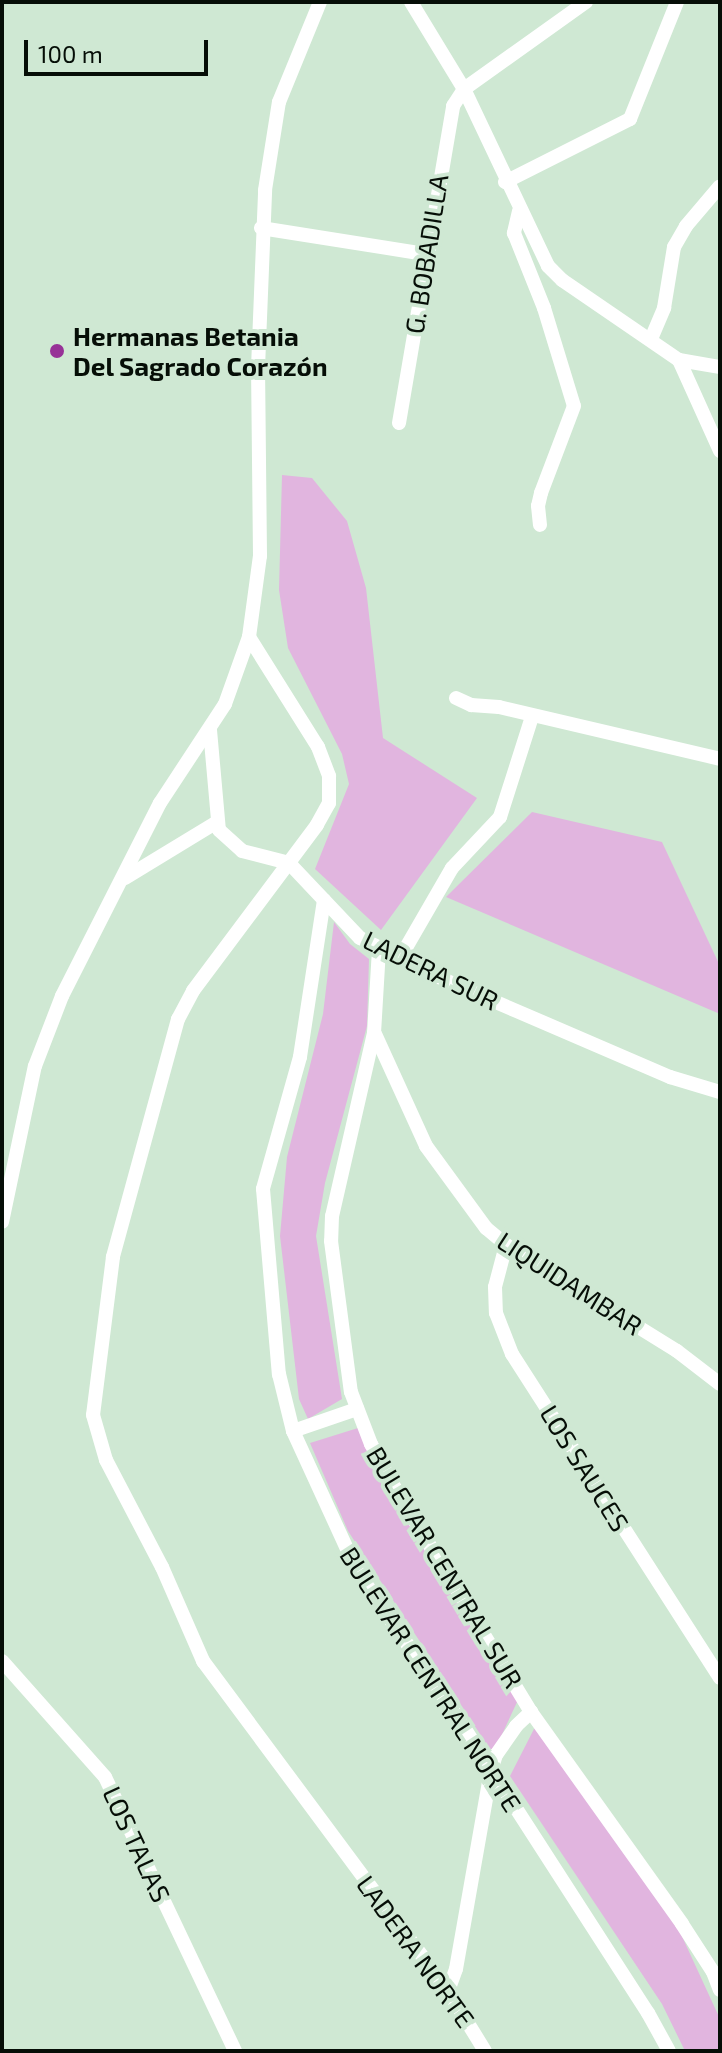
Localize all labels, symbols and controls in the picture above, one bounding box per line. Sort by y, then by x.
scale bar [28,24,212,74]
text: 100 m [38,39,103,68]
street label: G. BOBADILLA [398,172,454,336]
place label: Hermanas Betania Del Sagrado Corazón [73,320,328,382]
marker: Hermanas Betania Del Sagrado Corazón [48,342,66,360]
street label: LADERA SUR [358,924,504,1016]
street label: LIQUIDAMBAR [492,1225,648,1341]
street label: LOS SAUCES [534,1399,636,1537]
street label: BULEVAR CENTRAL SUR [360,1440,530,1694]
street label: BULEVAR CENTRAL NORTE [334,1541,528,1817]
street label: LOS TALAS [97,1781,177,1907]
street label: LADERA NORTE [350,1869,482,2033]

